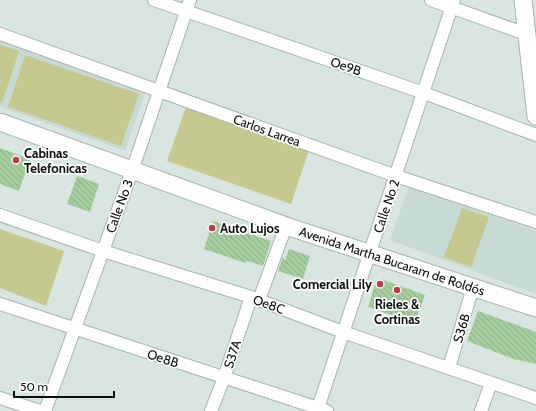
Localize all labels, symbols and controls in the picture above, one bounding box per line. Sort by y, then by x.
street label: Oe9B [328,53,364,79]
street label: Carlos Larrea [231,110,304,150]
place label: Cabinas Telefonicas [24,145,87,176]
marker: Cabinas Telefonicas [11,155,21,165]
street label: Calle No 3 [102,177,136,235]
street label: Calle No 2 [369,177,403,235]
place label: Auto Lujos [220,220,280,236]
marker: Auto Lujos [207,223,217,233]
street label: Avenida Martha Bucaram de Roldós [297,223,487,299]
place label: Comercial Lily [293,276,372,292]
marker: Comercial Lily [375,279,385,289]
marker: Rieles & Cortinas [392,285,402,295]
street label: Oe8C [251,291,287,317]
place label: Rieles & Cortinas [374,296,421,327]
street label: S36B [449,311,473,345]
street label: S37A [220,338,244,370]
street label: Oe8B [145,345,181,371]
scale bar [14,373,114,399]
text: 50 m [20,379,48,394]

